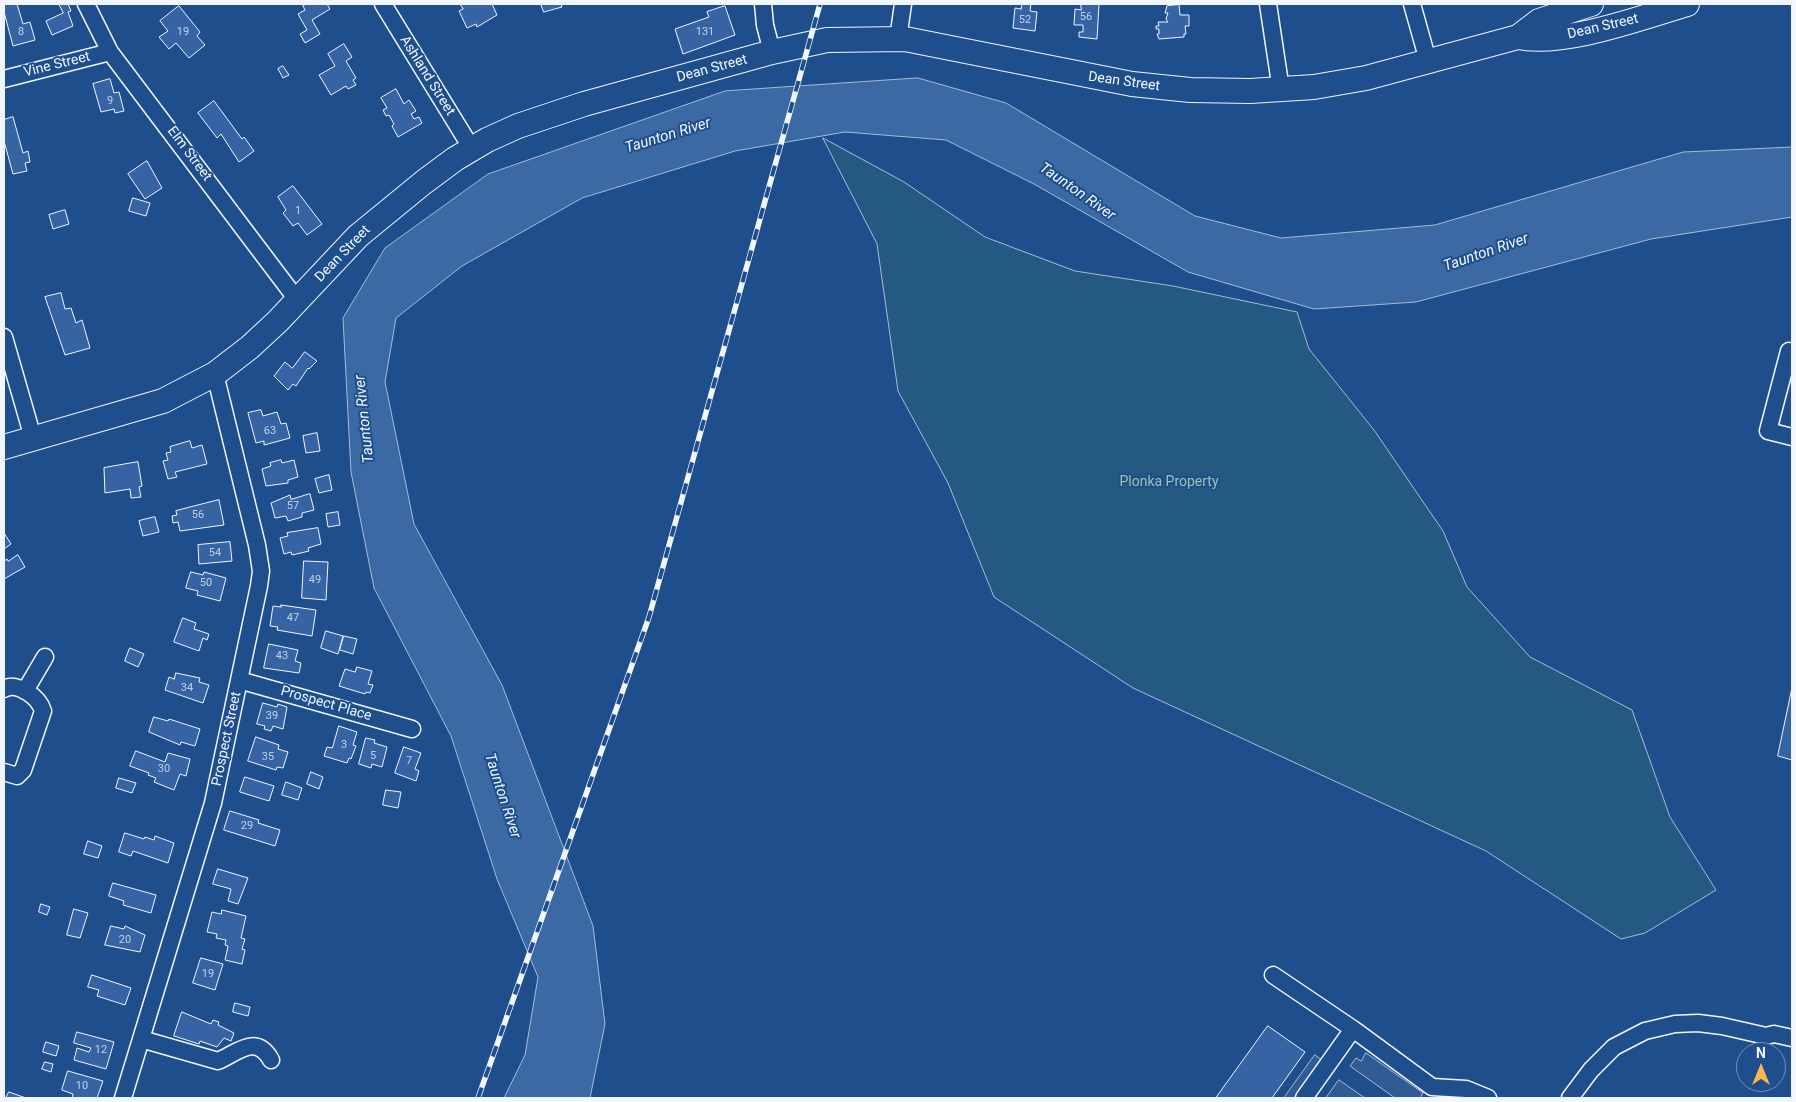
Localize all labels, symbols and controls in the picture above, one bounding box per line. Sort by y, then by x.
house number: 56 [1080,10,1092,24]
street label: Dean Street [1566,11,1640,43]
house number: 52 [1019,13,1031,27]
house number: 8 [18,25,24,39]
house number: 19 [177,25,189,39]
house number: 131 [696,25,714,39]
street label: Ashland Street [396,33,458,119]
street label: Vine Street [22,49,92,81]
street label: Dean Street [675,52,749,86]
street label: Dean Street [1087,69,1161,95]
house number: 9 [107,94,113,108]
water label: Taunton River [623,114,713,158]
street label: Elm Street [163,123,215,185]
water label: Taunton River [1036,159,1118,225]
house number: 1 [295,204,301,218]
street label: Dean Street [312,222,374,286]
water label: Taunton River [1441,230,1531,276]
water label: Taunton River [351,374,379,464]
house number: 63 [264,424,276,438]
park label: Plonka Property [1119,474,1219,490]
house number: 57 [287,499,299,513]
house number: 56 [192,508,204,522]
house number: 54 [209,546,221,560]
house number: 49 [309,573,321,587]
house number: 50 [200,576,212,590]
house number: 47 [287,611,299,625]
house number: 43 [276,649,288,663]
house number: 34 [181,681,193,695]
street label: Prospect Place [279,683,373,725]
street label: Prospect Street [209,690,245,788]
house number: 39 [266,709,278,723]
house number: 3 [341,738,347,752]
house number: 5 [370,749,376,763]
house number: 35 [262,750,274,764]
water label: Taunton River [480,751,524,841]
house number: 7 [406,754,412,768]
house number: 30 [158,762,170,776]
house number: 29 [241,819,253,833]
house number: 20 [119,933,131,947]
house number: 19 [202,967,214,981]
north arrow [1736,1042,1786,1092]
house number: 12 [95,1043,107,1057]
text: N [1756,1045,1766,1061]
house number: 10 [76,1079,88,1093]

